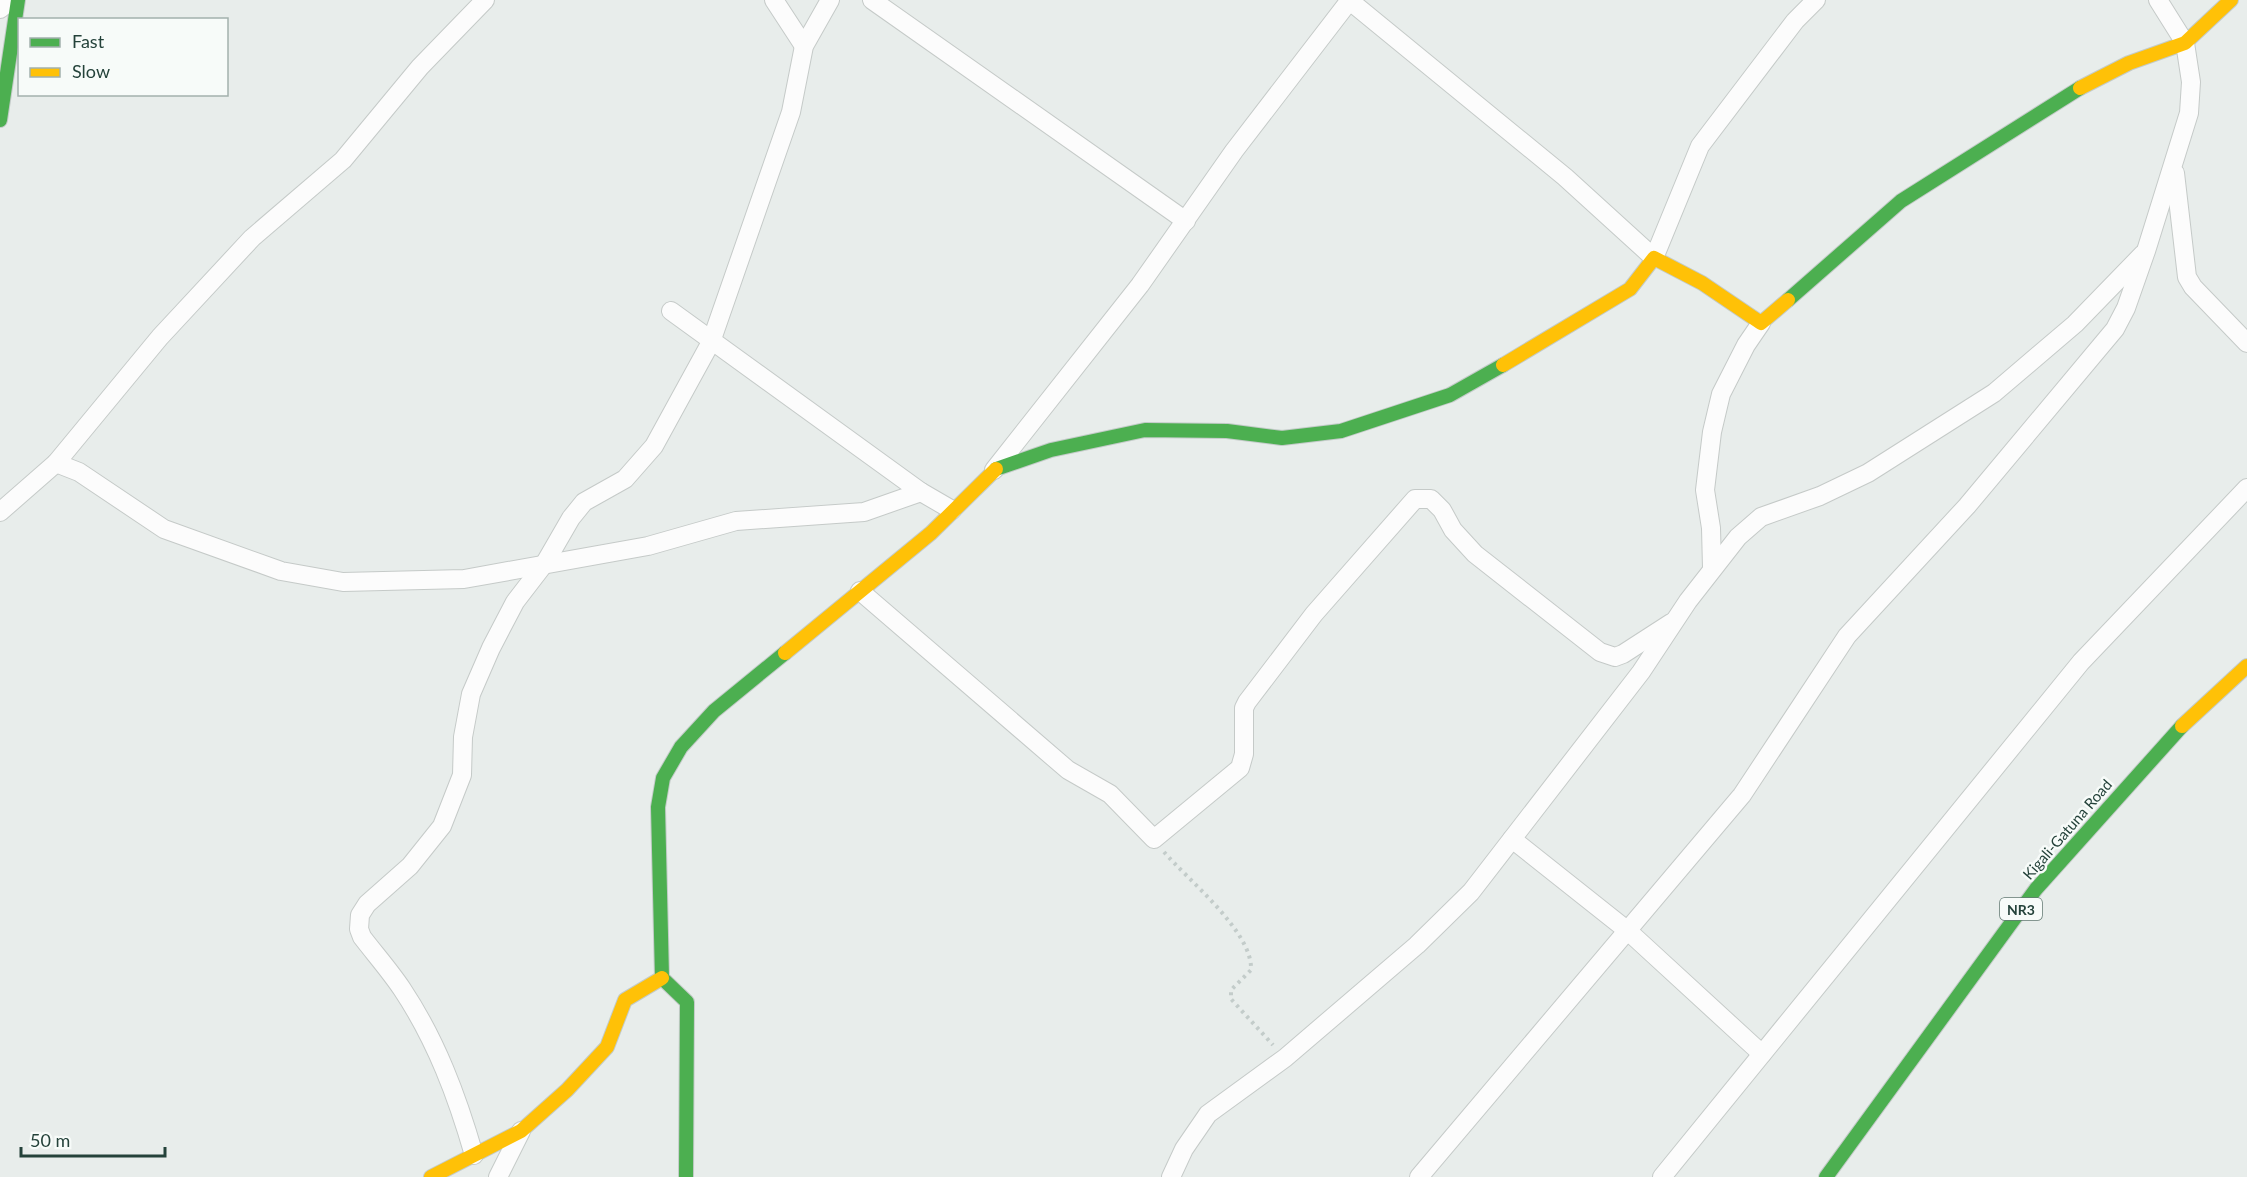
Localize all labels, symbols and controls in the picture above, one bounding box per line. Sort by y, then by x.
legend [18,18,228,96]
text: Fast [72,30,105,52]
text: Slow [72,60,110,82]
street label: Kigali-Gatuna Road [2019,775,2115,883]
road number: NR3 [2000,898,2042,920]
scale bar [21,1120,165,1158]
text: 50 m [30,1129,70,1151]

